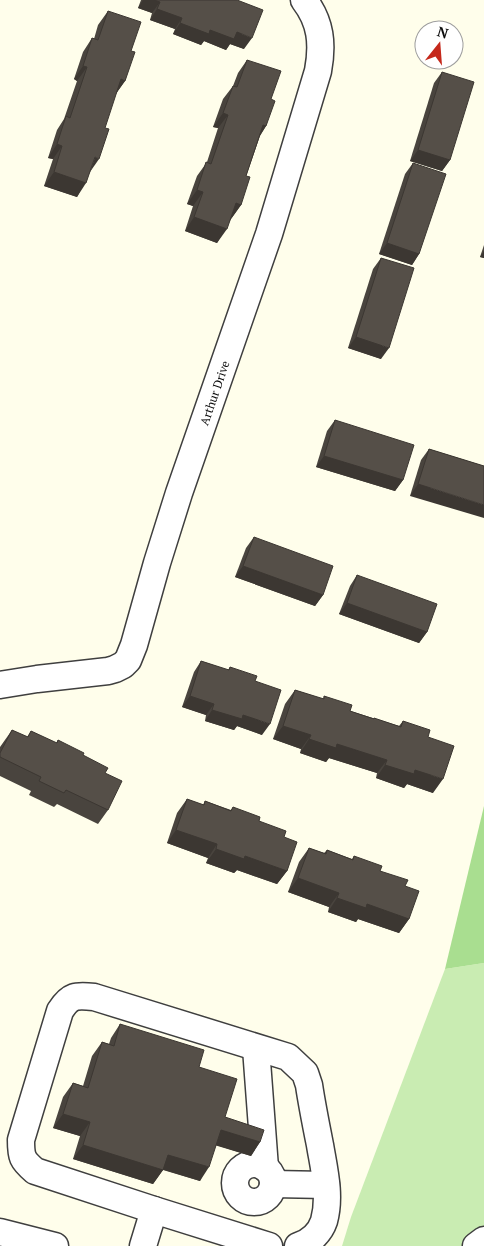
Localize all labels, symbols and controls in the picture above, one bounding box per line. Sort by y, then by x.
north arrow [414,20,464,70]
text: N [435,21,451,43]
street label: Arthur Drive [196,359,233,427]

